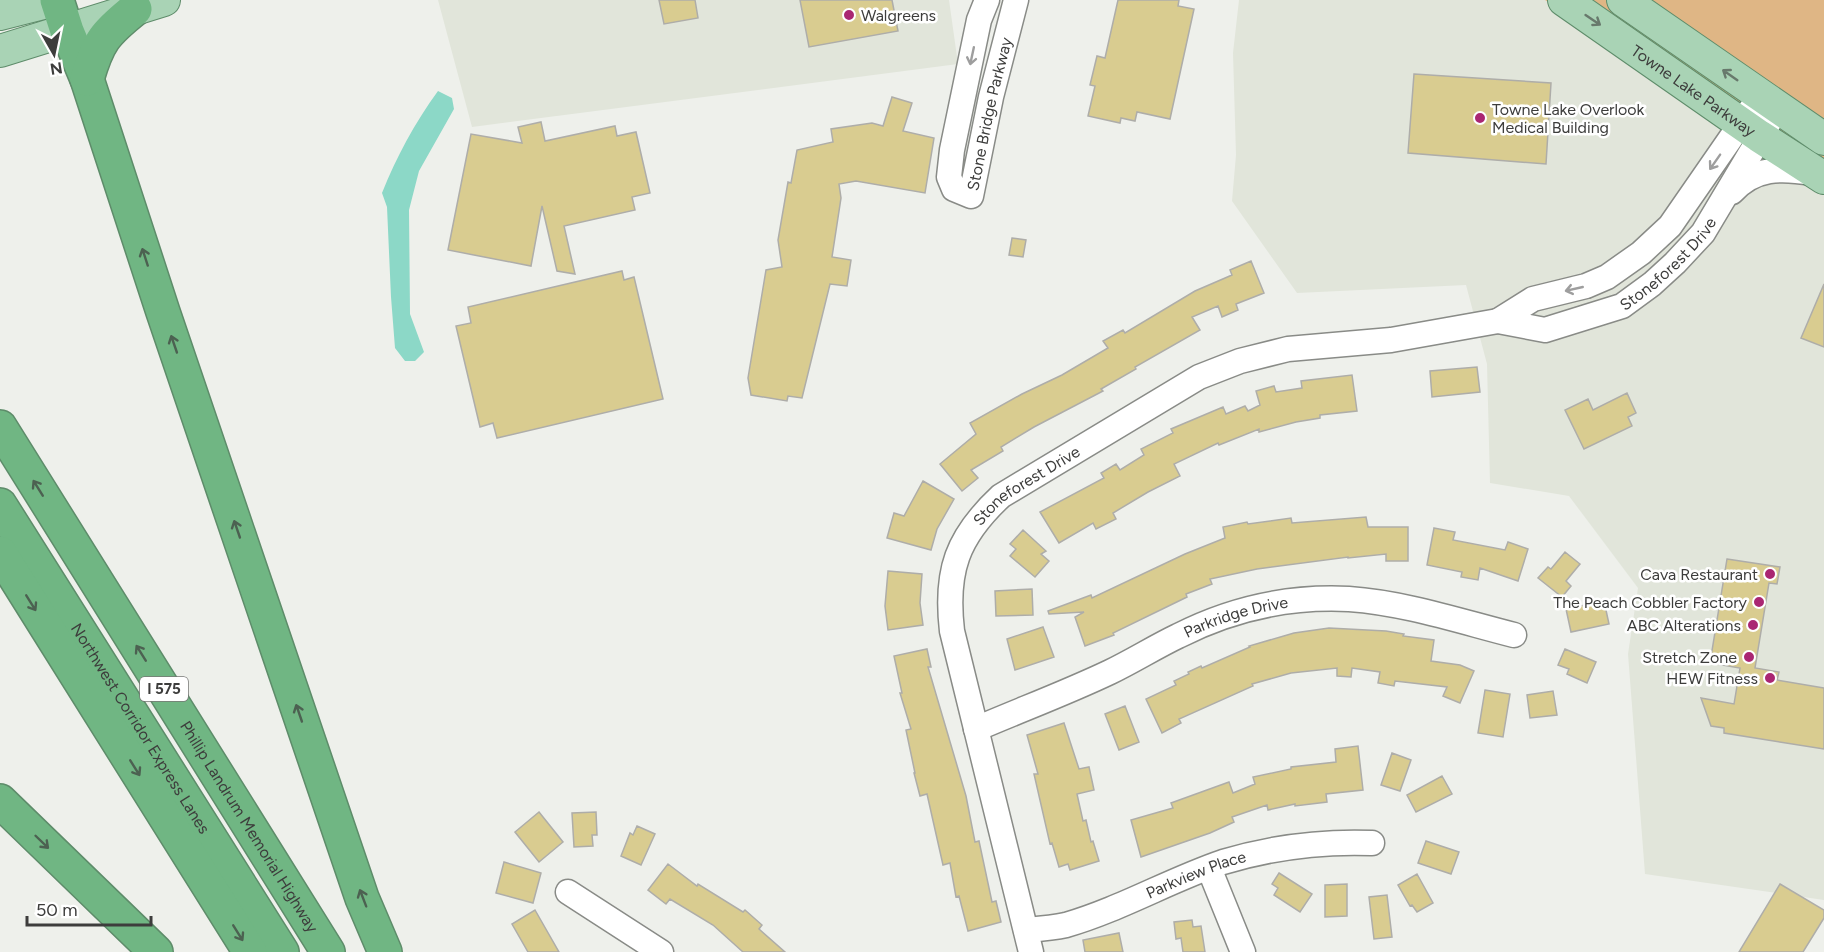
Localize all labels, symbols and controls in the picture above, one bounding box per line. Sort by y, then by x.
place label: Walgreens [861,6,936,25]
marker: Walgreens [842,8,856,22]
one-way arrow [1585,14,1601,26]
north arrow [24,24,84,84]
street label: Stone Bridge Parkway [963,35,1016,192]
street label: Towne Lake Parkway [1627,41,1760,141]
one-way arrow [966,46,977,66]
text: N [49,58,64,79]
one-way arrow [1722,69,1738,81]
place label: Towne Lake Overlook Medical Building [1492,100,1645,137]
marker: Towne Lake Overlook Medical Building [1473,111,1487,125]
one-way arrow [1709,153,1721,169]
street label: Stoneforest Drive [1616,214,1720,314]
one-way arrow [139,248,150,267]
one-way arrow [1565,284,1584,296]
one-way arrow [168,335,179,354]
street label: Stoneforest Drive [969,442,1084,529]
one-way arrow [32,480,44,497]
one-way arrow [230,520,241,539]
place label: Cava Restaurant [1640,565,1758,584]
marker: Cava Restaurant [1763,567,1777,581]
street label: Parkridge Drive [1181,593,1289,642]
place label: The Peach Cobbler Factory [1553,593,1748,612]
one-way arrow [26,594,38,611]
marker: The Peach Cobbler Factory [1752,595,1766,609]
place label: ABC Alterations [1627,616,1741,635]
marker: ABC Alterations [1746,618,1760,632]
street label: Northwest Corridor Express Lanes [67,620,214,837]
one-way arrow [135,645,147,662]
place label: Stretch Zone [1642,648,1737,667]
marker: Stretch Zone [1742,650,1756,664]
place label: HEW Fitness [1666,669,1758,688]
marker: HEW Fitness [1763,671,1777,685]
road number: I 575 [140,677,188,701]
one-way arrow [293,704,304,723]
street label: Phillip Landrum Memorial Highway [176,717,323,936]
one-way arrow [129,759,141,776]
one-way arrow [34,834,49,848]
street label: Parkview Place [1143,847,1248,903]
scale bar [27,889,152,927]
one-way arrow [356,889,367,908]
text: 50 m [36,899,78,921]
one-way arrow [233,924,245,941]

